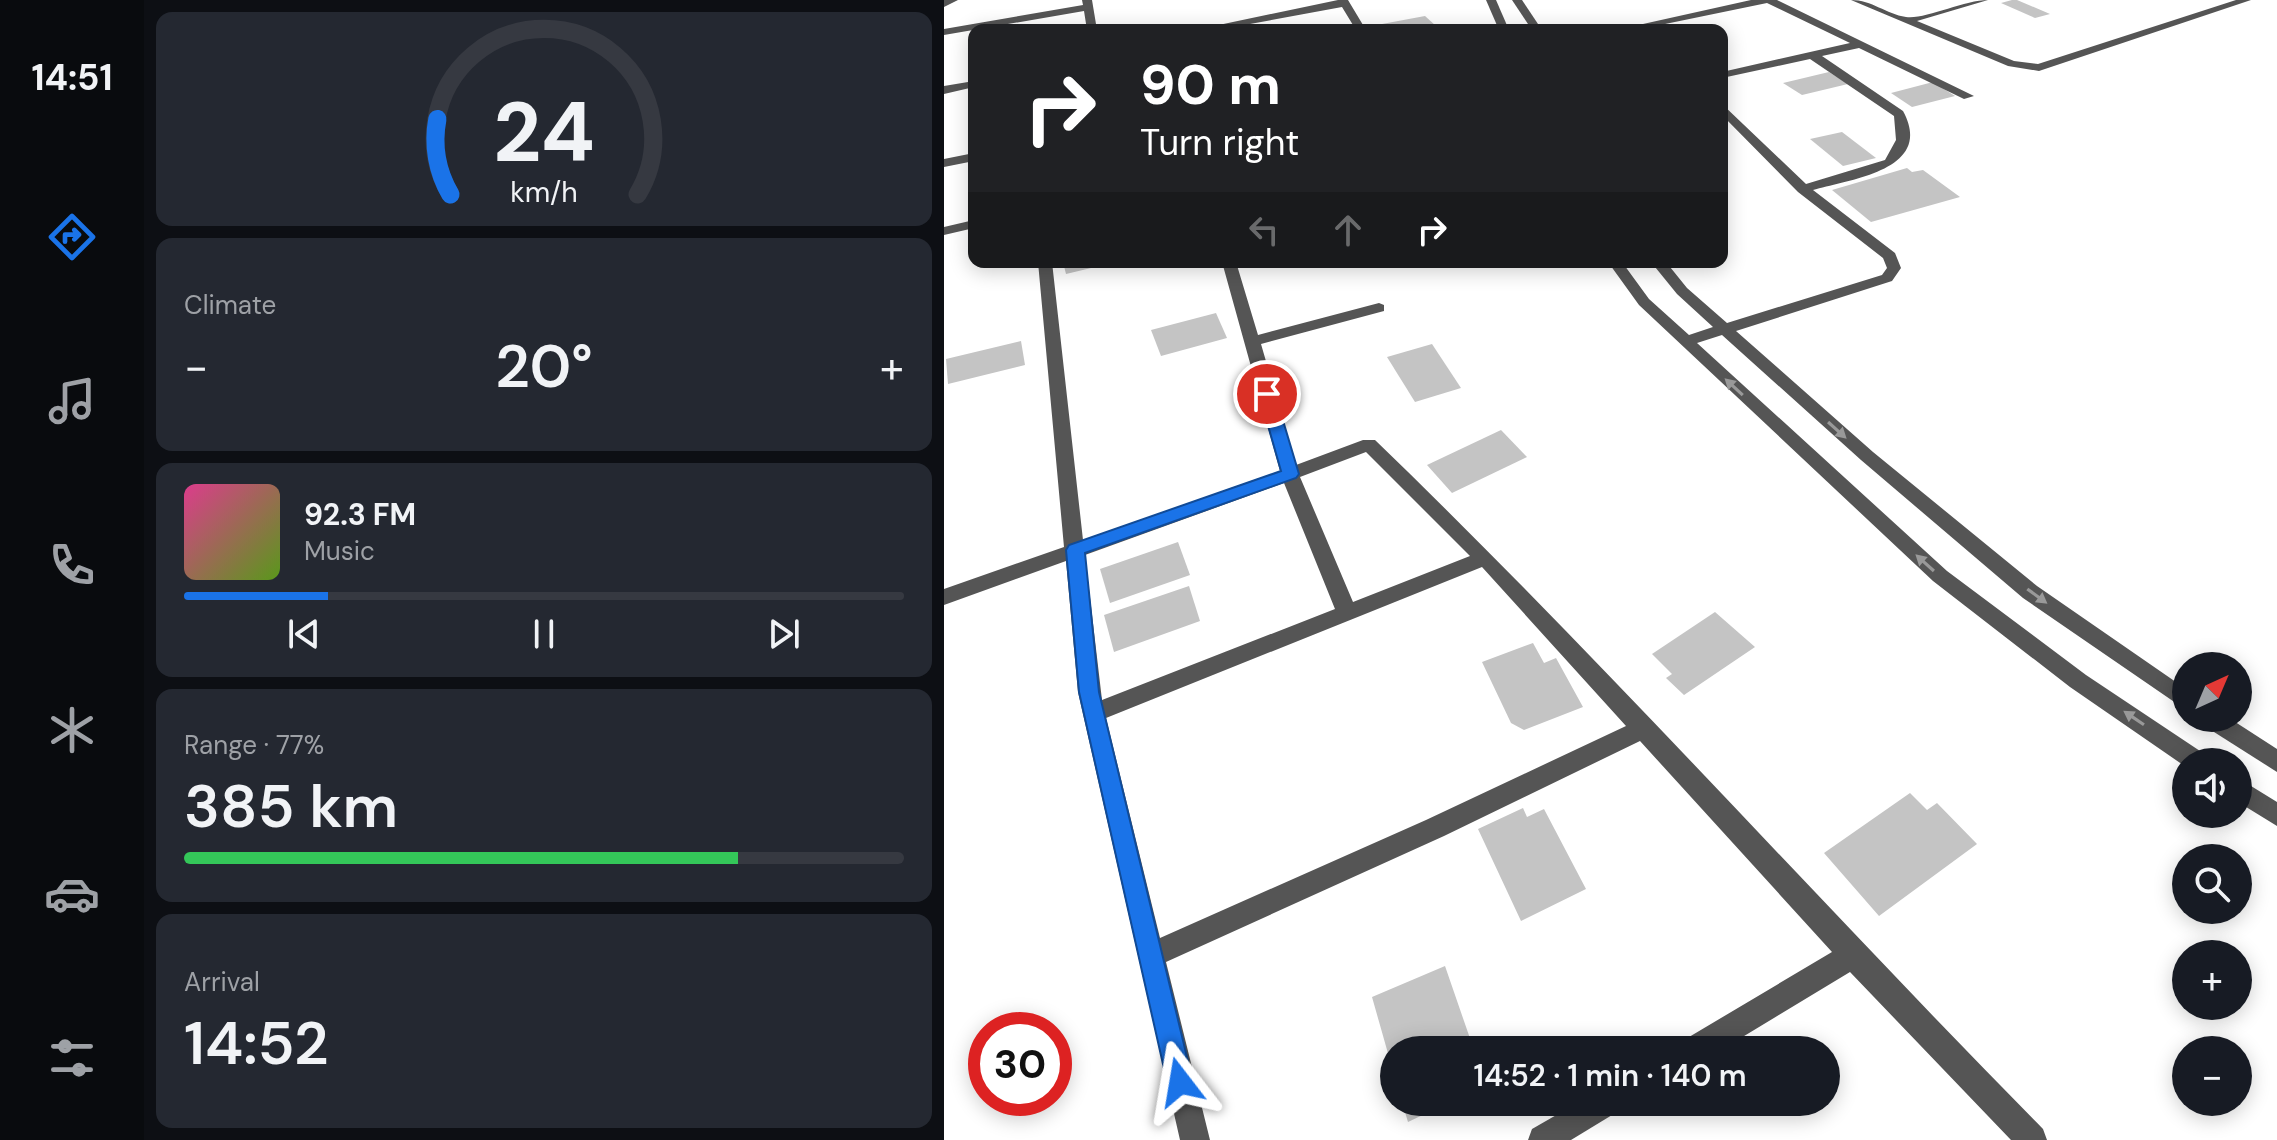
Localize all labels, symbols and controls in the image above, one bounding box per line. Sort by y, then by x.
text: 90 m [1140,48,1281,121]
text: 14:51 [31,54,113,101]
icon: right [1008,56,1112,160]
text: 24 [493,77,595,186]
text: Turn right [1140,119,1299,166]
text: km/h [510,174,578,211]
icon: left [1242,208,1286,252]
icon: ahead [1326,208,1370,252]
icon: right [1410,208,1454,252]
icon: directions [44,209,100,265]
text: Climate [184,288,276,322]
text: 20° [495,327,593,406]
text: − [184,338,208,396]
text: + [880,338,904,396]
pin [1233,360,1301,428]
icon: arrive [1245,372,1289,416]
icon: music [44,373,100,429]
one-way arrow [1725,378,1744,397]
one-way arrow [1828,420,1847,438]
text: 92.3 FM [304,495,416,534]
text: Music [304,534,375,568]
icon: phone [44,537,100,593]
one-way arrow [1916,555,1936,572]
one-way arrow [2027,588,2047,604]
icon: previous [282,612,326,656]
icon: pause [522,612,566,656]
icon: next [762,612,806,656]
north arrow [2172,652,2252,732]
map controls [2172,652,2252,1116]
icon: climate [44,702,100,758]
one-way arrow [2123,711,2144,726]
text: Range · 77% [184,728,324,762]
button: sound [2172,748,2252,828]
text: 385 km [184,767,398,846]
button: search [2172,844,2252,924]
icon: car [44,866,100,922]
button: + [2172,940,2252,1020]
text: Arrival [184,965,260,999]
text: 14:52 [184,1004,329,1083]
speed limit sign: 30 [968,1012,1072,1116]
icon: filters [44,1030,100,1086]
button: − [2172,1036,2252,1116]
position arrow [1138,1040,1222,1124]
text: 14:52 · 1 min · 140 m [1474,1056,1746,1095]

